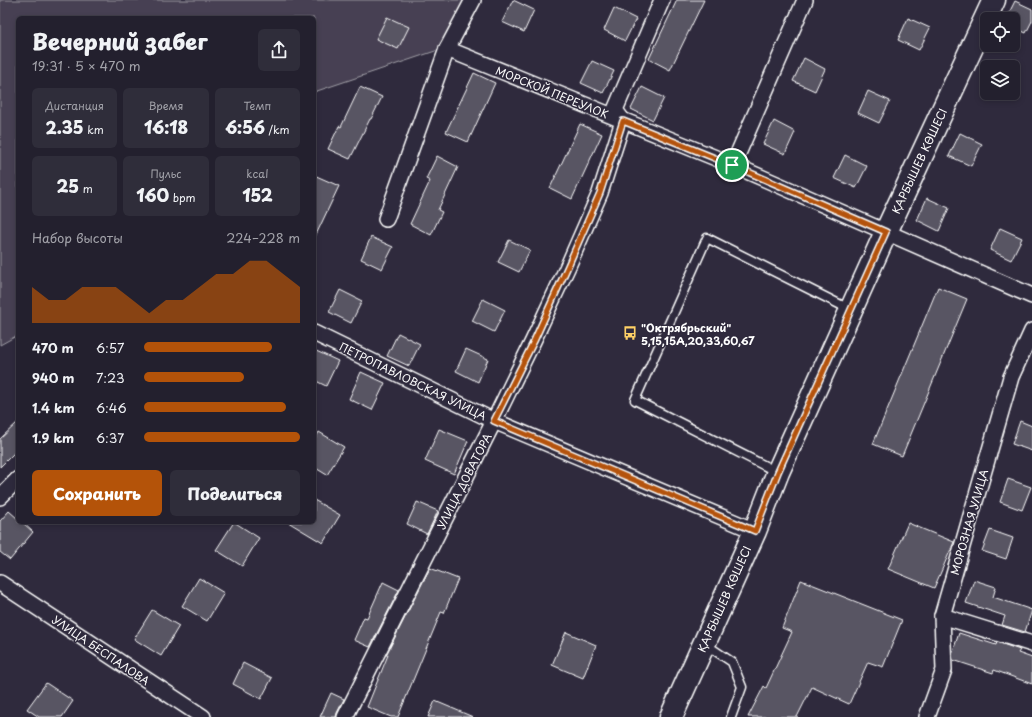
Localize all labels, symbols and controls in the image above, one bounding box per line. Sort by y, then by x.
map controls [980,12,1020,100]
button: locate [980,12,1020,52]
text: Вечерний забег [32,24,208,57]
button: share [258,29,300,71]
text: 19:31 · 5 × 470 m [32,56,141,75]
button: layers [980,60,1020,100]
street label: МОРСКОЙ ПЕРЕУЛОК [493,62,611,122]
text: Дистанция [45,97,104,114]
text: Время [148,97,184,114]
text: Темп [243,97,271,114]
street label: ҚАРБЫШЕВ КӨШЕСІ [887,106,951,216]
text: 2.35 [46,114,84,140]
text: 16:18 [144,114,188,140]
text: 6:56 [225,114,265,140]
text: km [84,121,104,138]
text: /km [265,121,290,138]
pin [715,148,749,182]
icon: arrive [721,154,743,176]
text: Пульс [150,165,182,182]
text: kcal [246,165,268,182]
text: 25 [57,173,79,199]
text: m [79,180,93,197]
text: 160 [136,182,169,208]
text: 152 [242,182,273,208]
text: bpm [169,189,196,206]
text: Набор высоты [32,228,123,247]
text: 224–228 m [226,228,300,247]
place label: "Октрябрьский" 5,15,15А,20,33,60,67 [641,319,755,349]
bus stop icon: "Октрябрьский" 5,15,15А,20,33,60,67 [622,325,638,341]
text: 470 m [32,338,74,357]
text: 6:57 [96,338,124,357]
street label: ПЕТРОПАВЛОВСКАЯ УЛИЦА [336,338,490,424]
text: 940 m [32,368,74,387]
text: 7:23 [96,368,125,387]
text: 1.4 km [32,398,75,417]
text: 6:46 [96,398,127,417]
text: 1.9 km [32,428,74,447]
text: 6:37 [96,428,124,447]
street label: УЛИЦА ДОВАТОРА [432,430,496,532]
street label: МОРОЗНАЯ УЛИЦА [946,467,992,577]
button: Сохранить [32,470,162,516]
button: Поделиться [170,470,300,516]
street label: ҚАРБЫШЕВ КӨШЕСІ [693,543,755,655]
street label: УЛИЦА БЕСПАЛОВА [49,611,153,689]

